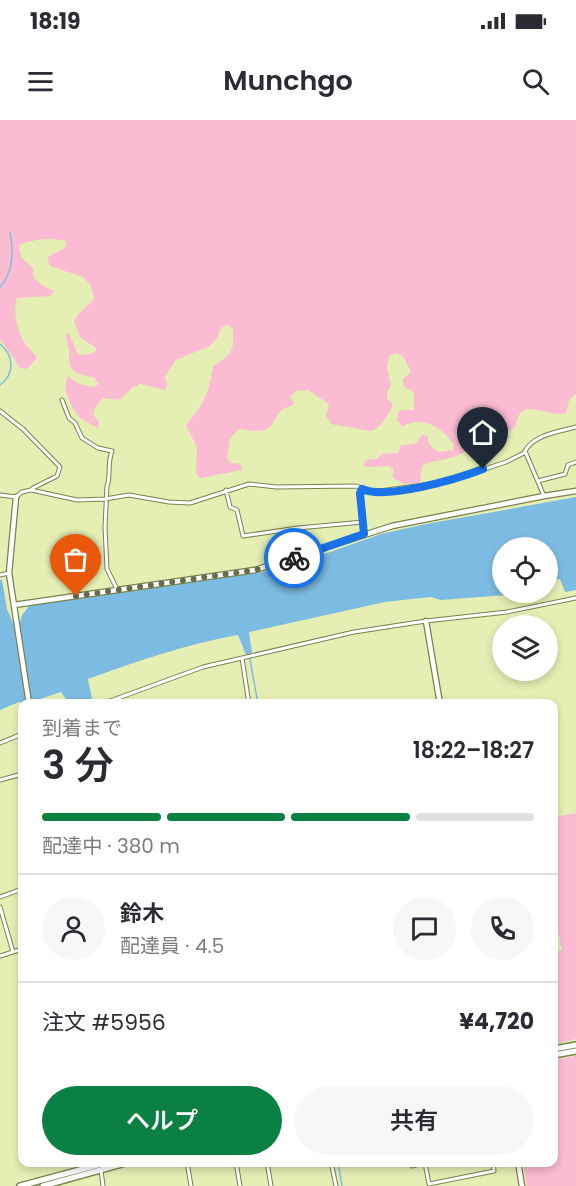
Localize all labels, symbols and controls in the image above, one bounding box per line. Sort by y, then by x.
text: 18:19 [30,6,81,37]
text: Munchgo [223,62,353,99]
icon: menu [24,65,57,98]
icon: search [519,65,552,98]
pin [457,407,508,469]
icon: home [466,416,499,449]
courier [264,528,324,588]
pin [50,534,101,596]
map controls [492,537,558,681]
button: locate [492,537,558,603]
icon: bike [278,542,311,575]
icon: bag [59,543,92,576]
button: layers [492,615,558,681]
text: 到着まで [42,714,122,742]
text: 18:22–18:27 [413,735,534,766]
text: 3 分 [42,738,114,793]
text: 配達中 · 380 m [42,832,180,860]
button: person [42,897,105,960]
button: chat [393,897,456,960]
button: phone [471,897,534,960]
text: 鈴木 [120,898,164,929]
text: 配達員 · 4.5 [120,932,224,960]
text: ¥4,720 [459,1006,534,1037]
text: 注文 #5956 [42,1007,166,1038]
button: ヘルプ [42,1086,282,1155]
button: 共有 [294,1086,534,1155]

